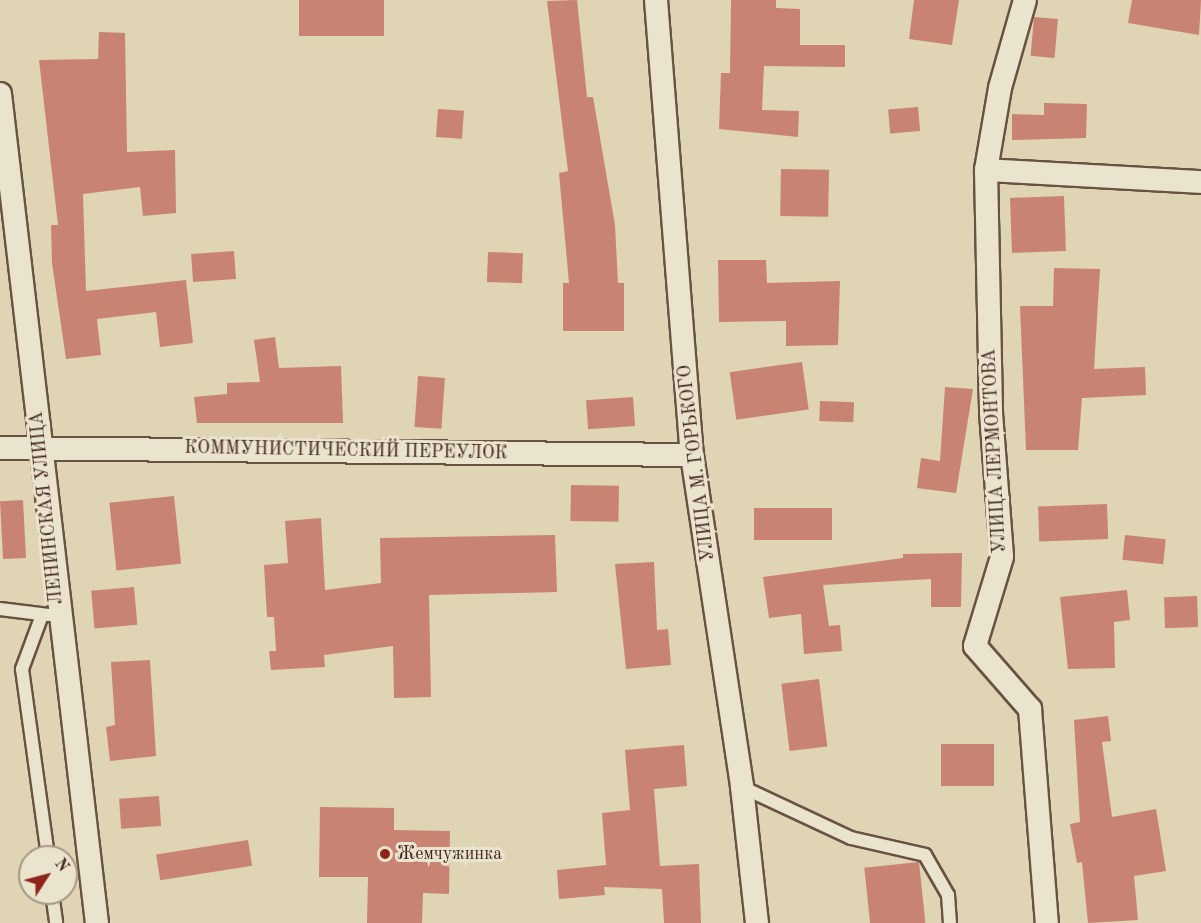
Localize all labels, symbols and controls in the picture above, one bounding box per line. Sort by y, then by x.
street label: УЛИЦА ЛЕРМОНТОВА [979,348,1011,554]
street label: УЛИЦА М. ГОРЬКОГО [674,364,720,562]
street label: ЛЕНИНСКАЯ УЛИЦА [26,410,68,606]
street label: КОММУНИСТИЧЕСКИЙ ПЕРЕУЛОК [184,437,508,465]
place label: Жемчужинка [397,843,502,865]
north arrow [18,845,78,905]
marker: Жемчужинка [378,847,392,861]
text: N [51,856,71,875]

